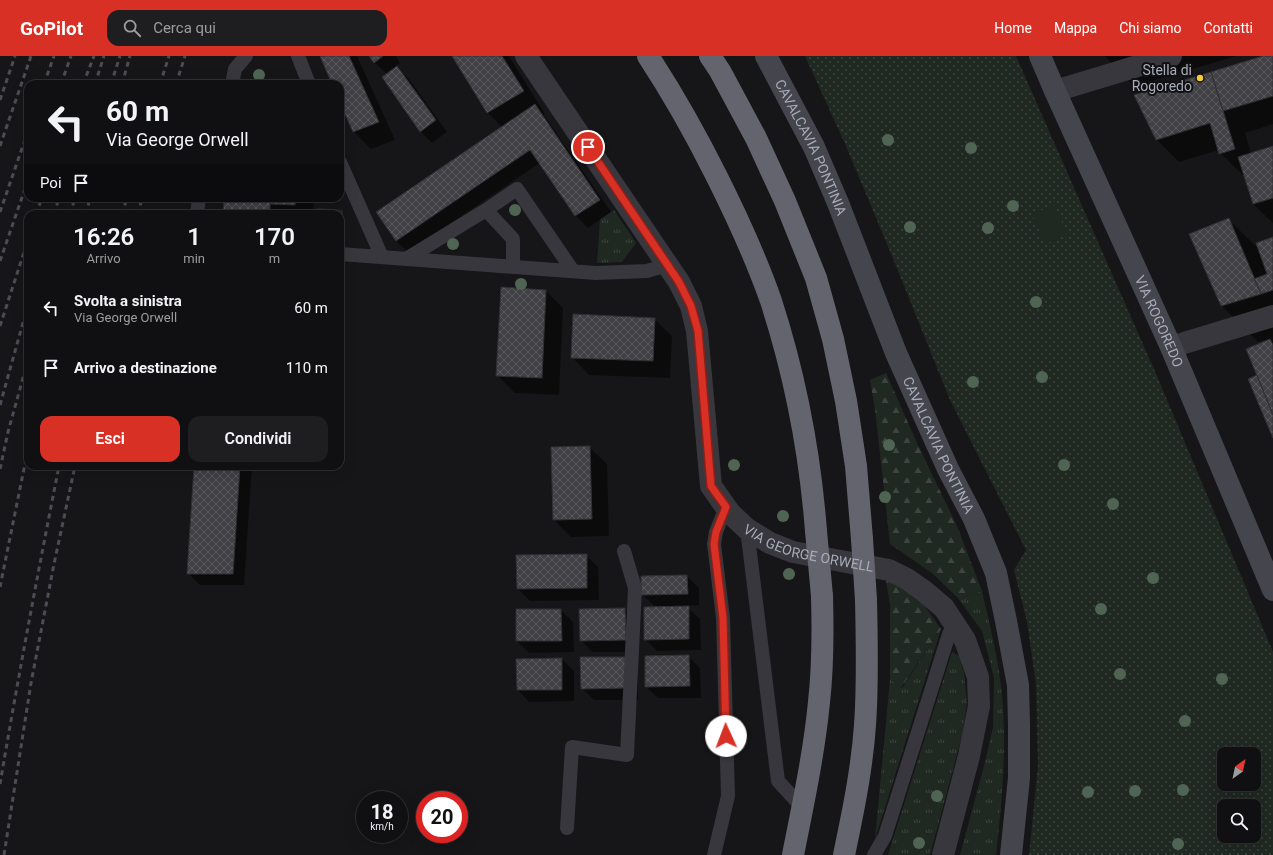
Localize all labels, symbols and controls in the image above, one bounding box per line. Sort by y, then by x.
search box [107,10,387,46]
text: GoPilot [20,17,83,40]
icon: search [121,17,143,39]
text: Cerca qui [153,19,216,37]
text: Home [994,20,1032,36]
text: Mappa [1054,20,1097,36]
text: Chi siamo [1119,20,1181,36]
text: Contatti [1203,20,1253,36]
place label: Stella di Rogoredo [1132,62,1192,94]
marker: Stella di Rogoredo [1195,73,1205,83]
street label: CAVALCAVIA PONTINIA [772,77,850,218]
text: 60 m [106,95,169,128]
icon: left [40,96,92,148]
text: Via George Orwell [106,129,249,150]
pin [571,130,605,164]
icon: arrive [577,136,599,158]
icon: arrive [70,172,92,194]
text: Poi [40,174,62,192]
text: 16:26 [73,223,134,251]
text: 1 [187,223,201,251]
text: 170 [254,223,295,251]
text: Arrivo [87,251,121,266]
text: min [183,251,205,266]
text: m [269,251,280,266]
street label: VIA ROGOREDO [1132,273,1187,370]
text: Svolta a sinistra [74,292,182,310]
icon: left [40,297,62,319]
text: 60 m [294,299,328,317]
text: Via George Orwell [74,310,177,325]
icon: arrive [40,357,62,379]
text: Arrivo a destinazione [74,359,217,377]
text: 110 m [286,359,328,377]
street label: CAVALCAVIA PONTINIA [900,374,978,516]
button: Esci [40,416,180,462]
button: Condividi [188,416,328,462]
street label: VIA GEORGE ORWELL [741,521,875,575]
position arrow [705,715,747,757]
north arrow [1217,747,1261,791]
map controls [1217,747,1261,843]
speed limit sign: 20 [416,791,468,843]
button: search [1217,799,1261,843]
text: 18 [371,800,393,824]
text: km/h [370,821,394,832]

